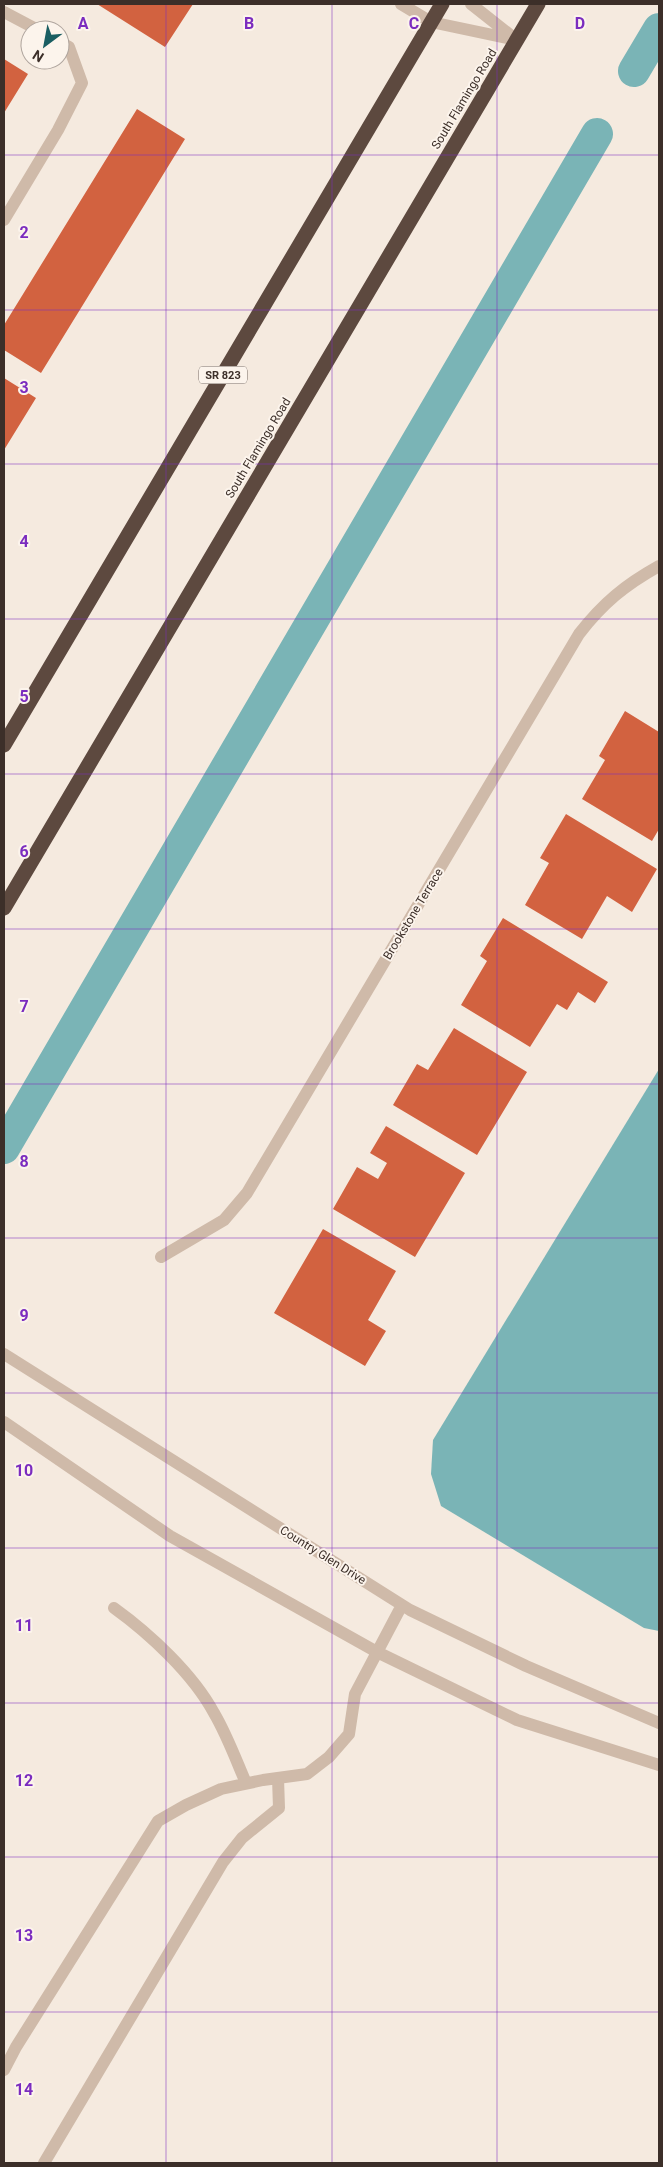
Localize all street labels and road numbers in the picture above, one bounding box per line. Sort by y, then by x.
street label: South Flamingo Road [429,46,499,152]
road number: SR 823 [199,366,247,384]
street label: South Flamingo Road [223,395,293,501]
street label: Brookstone Terrace [380,866,446,962]
street label: Country Glen Drive [277,1523,369,1587]

